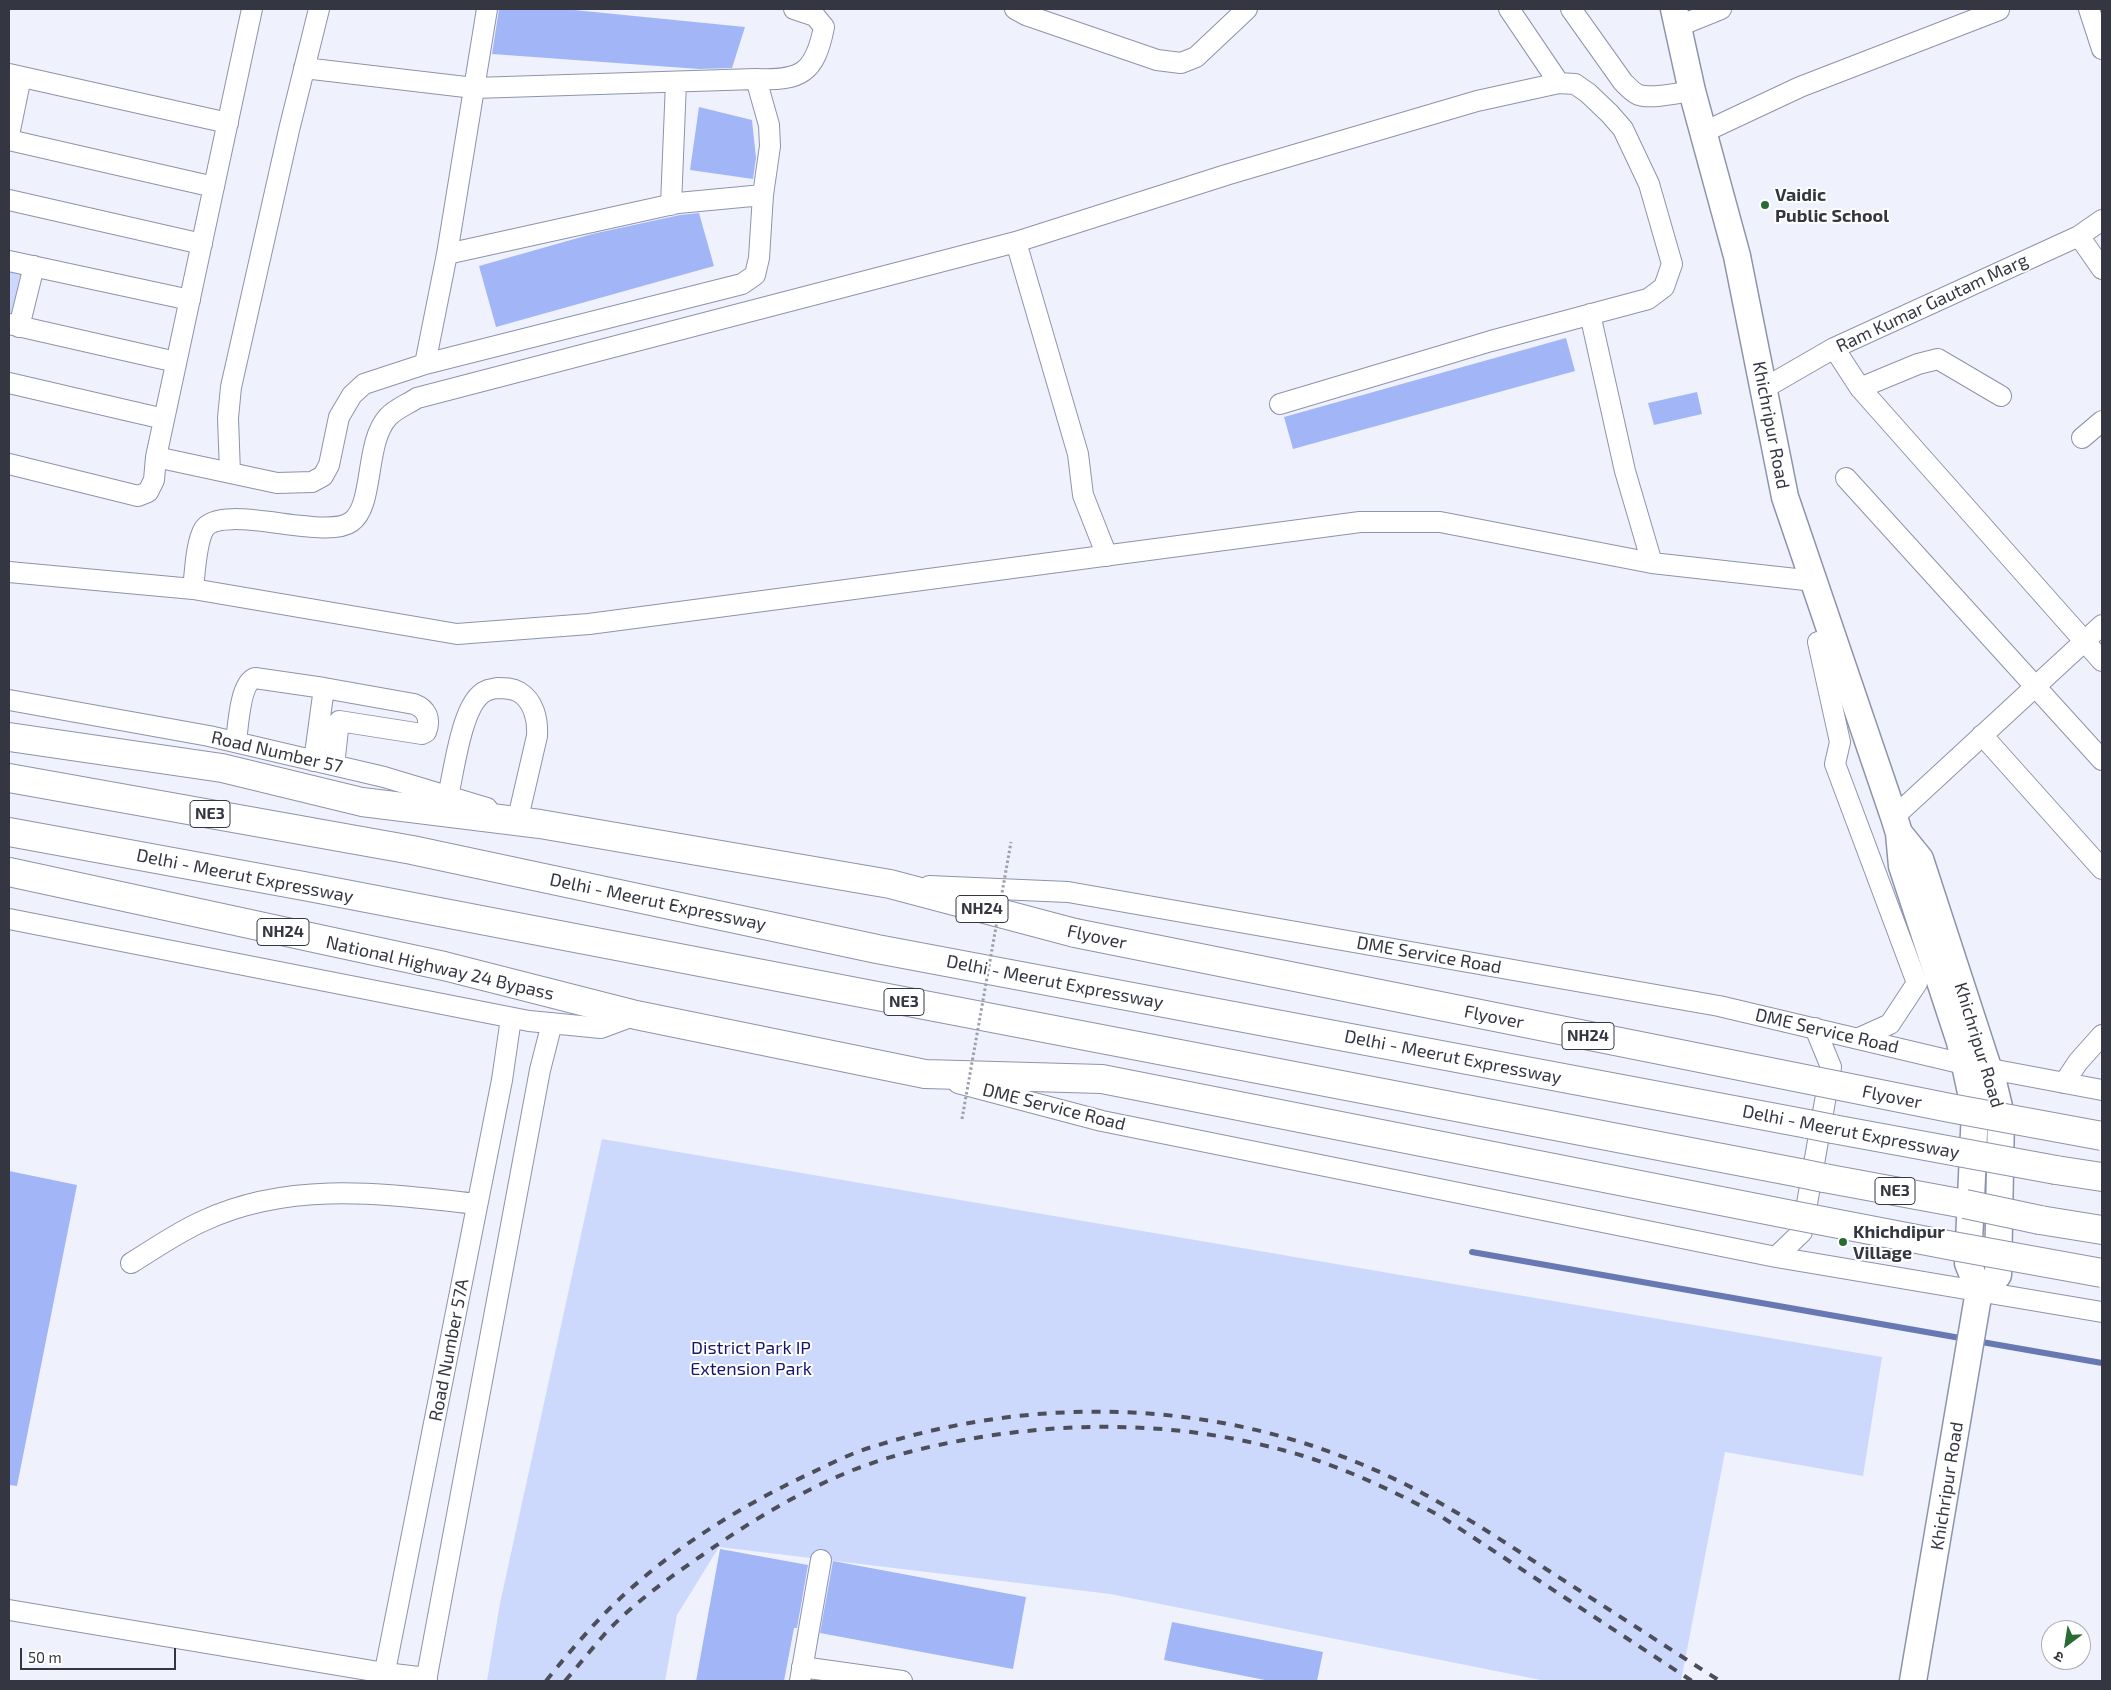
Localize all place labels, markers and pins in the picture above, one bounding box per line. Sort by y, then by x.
place label: Vaidic Public School [1775,184,1889,226]
marker: Vaidic Public School [1759,199,1771,211]
place label: Khichdipur Village [1853,1221,1945,1264]
marker: Khichdipur Village [1837,1236,1849,1248]

